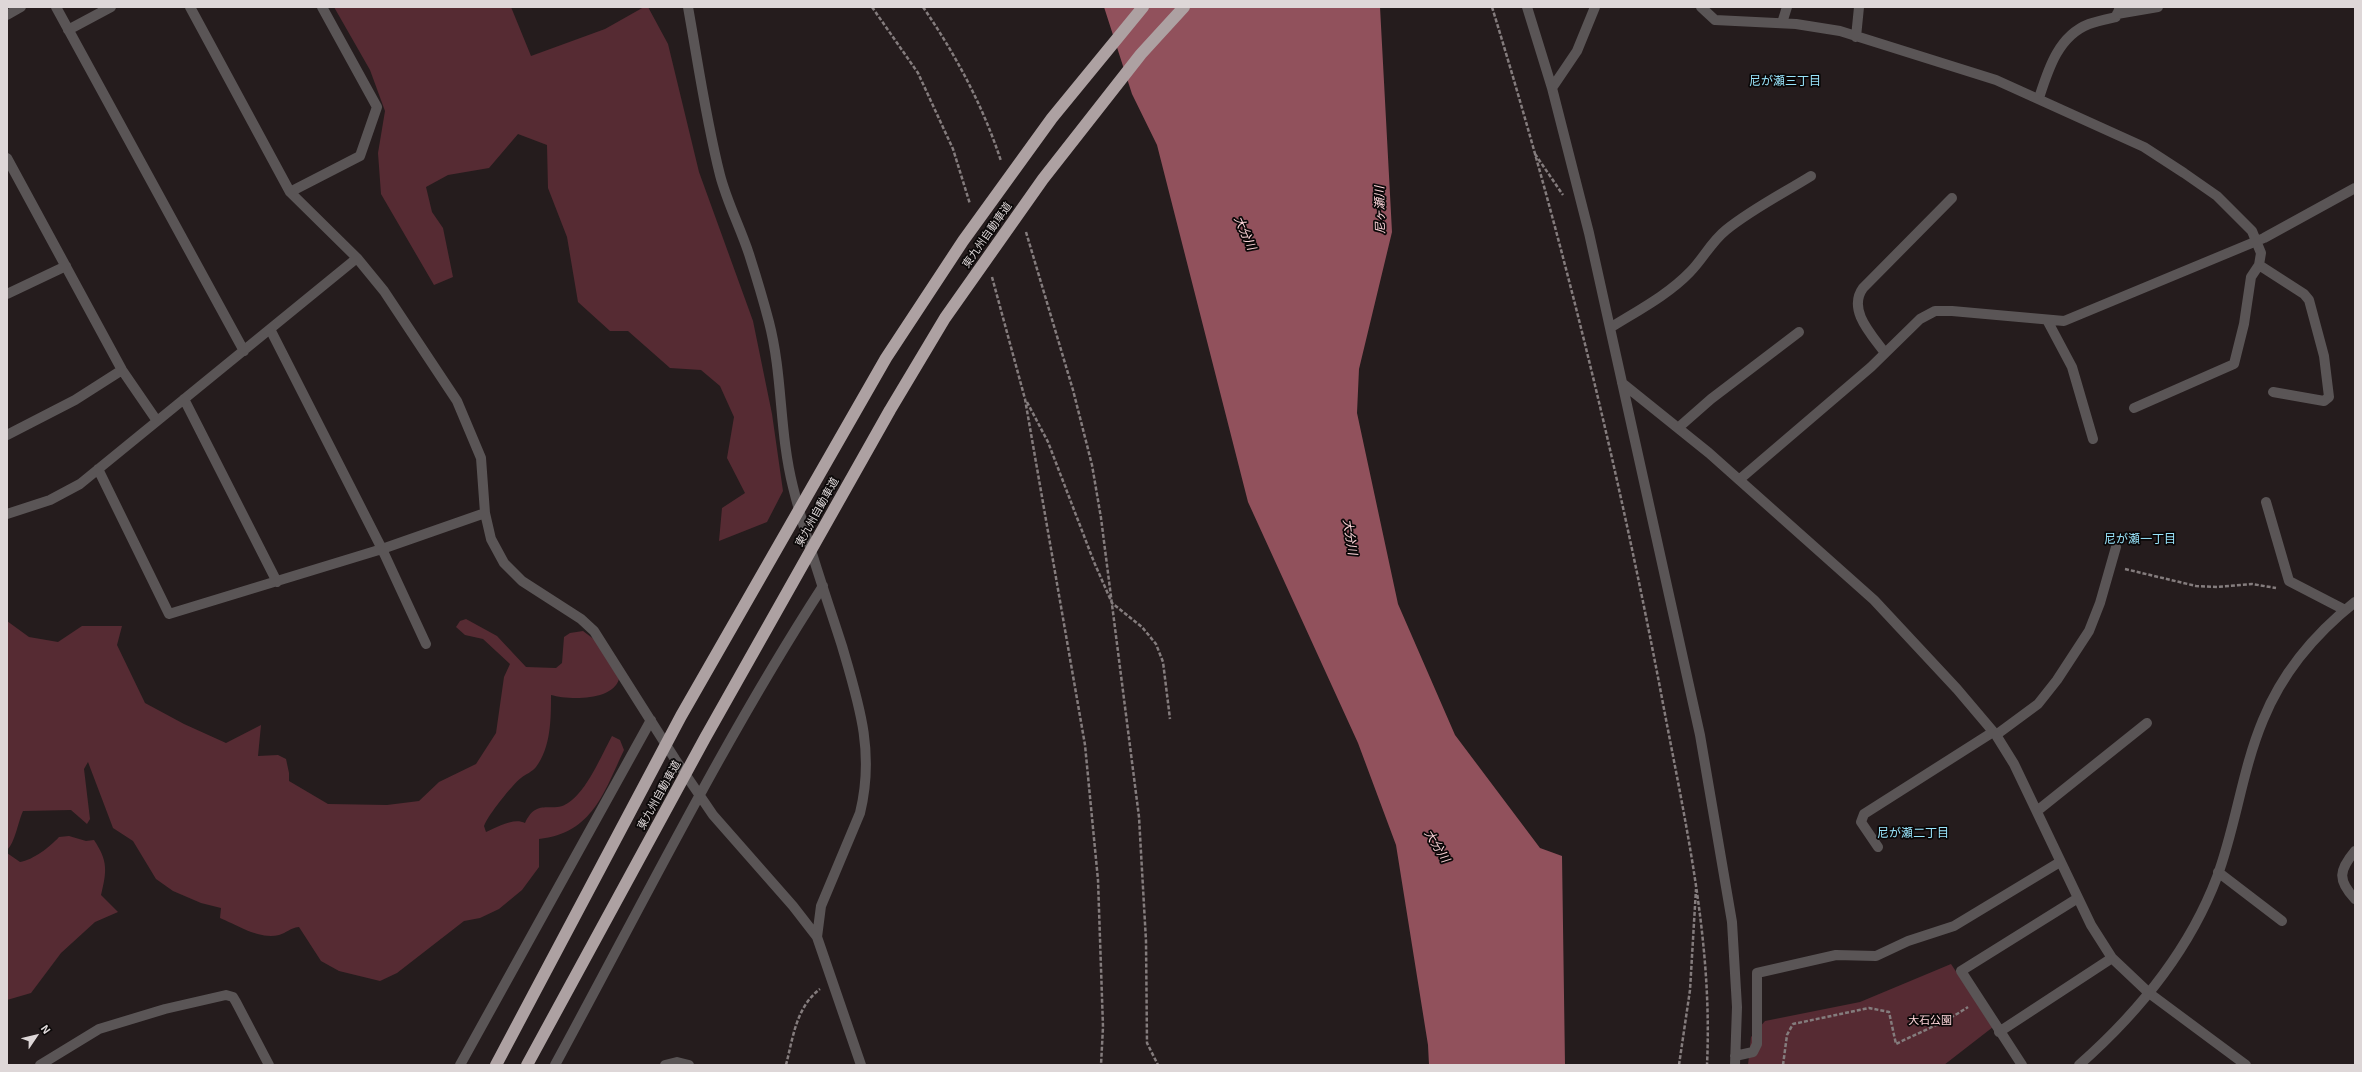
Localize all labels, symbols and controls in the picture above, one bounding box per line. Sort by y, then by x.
district label: 尼が瀬三丁目 [1749,74,1821,88]
water label: 尼ヶ瀬川 [1372,186,1388,234]
street label: 東九州自動車道 [960,200,1014,270]
water label: 大分川 [1231,214,1259,252]
street label: 東九州自動車道 [793,475,841,549]
water label: 大分川 [1340,518,1360,556]
district label: 尼が瀬一丁目 [2104,532,2176,546]
street label: 東九州自動車道 [635,758,683,832]
district label: 尼が瀬二丁目 [1877,826,1949,840]
water label: 大分川 [1421,827,1453,865]
park label: 大石公園 [1908,1013,1952,1027]
north arrow [16,1016,56,1056]
text: N [39,1022,54,1036]

